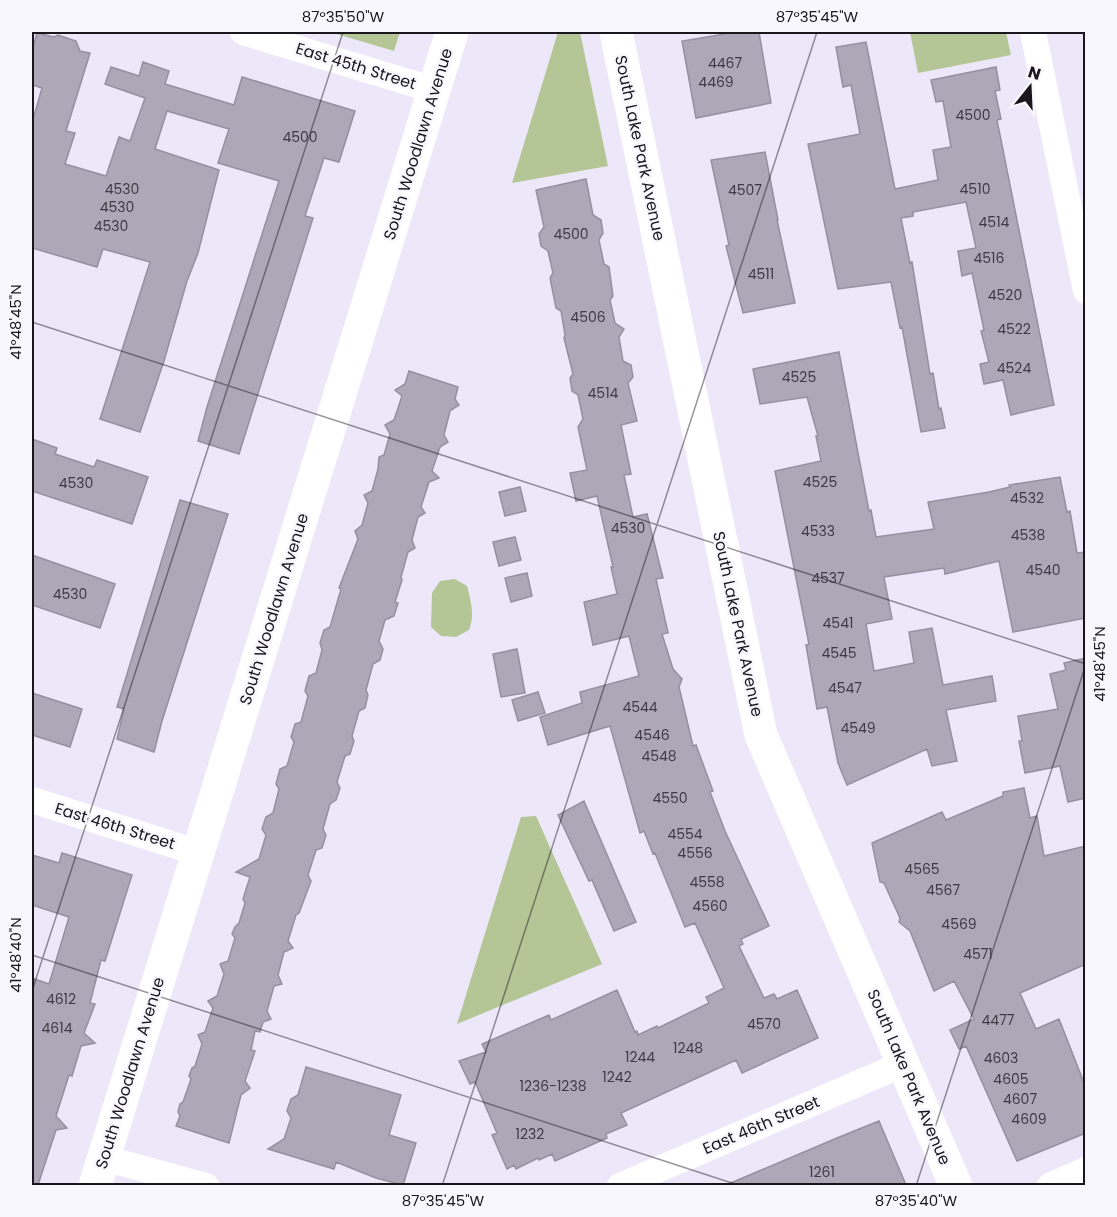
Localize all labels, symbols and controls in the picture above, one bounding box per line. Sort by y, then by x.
text: 87°35'50"W [302,6,385,27]
text: 87°35'45"W [776,6,859,27]
street label: East 45th Street [293,37,419,95]
street label: South Woodlawn Avenue [378,45,458,243]
street label: South Lake Park Avenue [609,53,671,243]
house number: 4467 [708,53,742,73]
north arrow [1000,57,1060,117]
text: N [1025,60,1044,86]
house number: 4469 [698,72,734,92]
house number: 4500 [955,105,991,125]
house number: 4500 [282,127,318,147]
house number: 4530 [105,179,139,199]
house number: 4510 [960,179,990,199]
house number: 4507 [728,180,762,200]
house number: 4530 [100,197,134,217]
house number: 4514 [979,212,1010,232]
house number: 4530 [94,216,128,236]
house number: 4500 [553,224,589,244]
house number: 4516 [974,248,1005,268]
house number: 4511 [748,264,774,284]
text: 41°48'45"N [5,284,26,360]
house number: 4520 [988,285,1022,305]
house number: 4506 [570,307,606,327]
house number: 4522 [997,319,1031,339]
house number: 4524 [997,358,1031,378]
house number: 4525 [782,367,816,387]
house number: 4514 [588,383,619,403]
house number: 4525 [803,472,837,492]
house number: 4530 [59,473,93,493]
house number: 4532 [1010,488,1044,508]
street label: South Woodlawn Avenue [234,510,314,708]
house number: 4530 [611,518,645,538]
house number: 4533 [801,521,835,541]
house number: 4538 [1011,525,1046,545]
street label: South Lake Park Avenue [707,529,769,719]
house number: 4540 [1025,560,1061,580]
house number: 4537 [811,568,845,588]
house number: 4530 [53,584,87,604]
house number: 4541 [823,613,853,633]
text: 41°48'45"N [1089,626,1110,702]
house number: 4545 [821,643,857,663]
house number: 4547 [828,678,862,698]
house number: 4544 [622,697,658,717]
house number: 4549 [840,718,876,738]
house number: 4546 [634,725,670,745]
house number: 4548 [641,746,677,766]
house number: 4550 [652,788,688,808]
street label: East 46th Street [52,797,178,855]
house number: 4554 [667,824,703,844]
house number: 4556 [677,843,713,863]
house number: 4565 [904,859,940,879]
house number: 4558 [689,872,725,892]
house number: 4567 [926,880,960,900]
house number: 4560 [692,896,728,916]
house number: 4569 [941,914,977,934]
text: 41°48'40"N [5,917,26,993]
house number: 4571 [963,944,993,964]
street label: South Woodlawn Avenue [90,974,170,1172]
street label: South Lake Park Avenue [861,986,957,1169]
house number: 4612 [46,989,76,1009]
house number: 4477 [982,1010,1015,1030]
house number: 4570 [747,1014,781,1034]
house number: 4614 [42,1018,73,1038]
house number: 1248 [673,1038,703,1058]
house number: 1244 [625,1047,655,1067]
house number: 4603 [984,1048,1018,1068]
house number: 1242 [602,1067,632,1087]
house number: 4605 [993,1069,1029,1089]
house number: 1236-1238 [520,1076,587,1096]
house number: 4607 [1003,1089,1037,1109]
street label: East 46th Street [699,1090,823,1160]
house number: 4609 [1011,1109,1047,1129]
house number: 1232 [516,1124,544,1144]
house number: 1261 [809,1162,835,1182]
text: 87°35'45"W [402,1190,485,1211]
text: 87°35'40"W [875,1190,958,1211]

